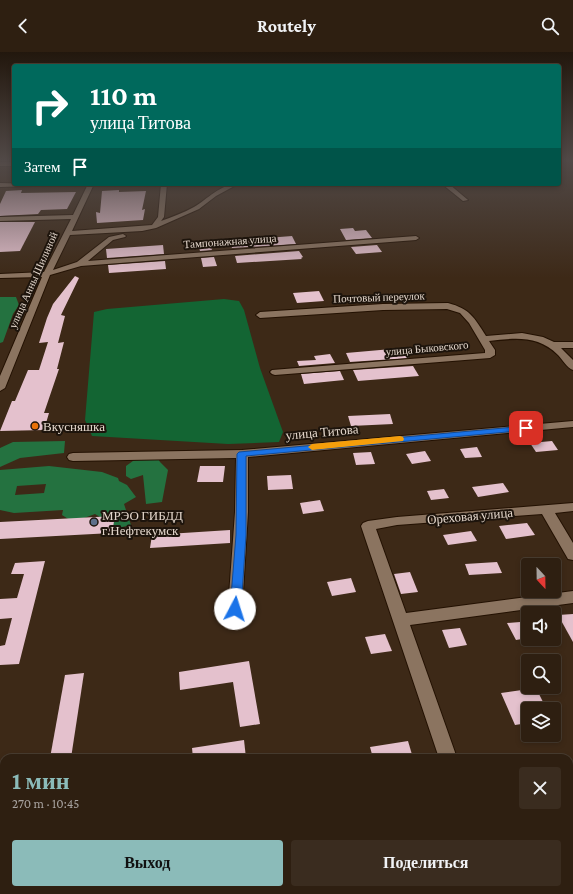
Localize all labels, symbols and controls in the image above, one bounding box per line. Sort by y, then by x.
icon: back [12,15,34,37]
icon: search [539,15,561,37]
text: Routely [257,16,316,36]
icon: right [24,80,76,132]
text: 110 m [90,80,157,111]
text: улица Титова [90,113,191,133]
icon: arrive [69,156,91,178]
text: Затем [24,159,61,175]
street label: улица Анны Шилиной [6,230,60,330]
street label: Тампонажная улица [183,232,277,250]
street label: Почтовый переулок [333,289,426,305]
street label: улица Быковского [385,338,469,358]
pin [509,411,543,445]
icon: arrive [515,417,537,439]
place label: Вкусняшка [43,419,105,434]
marker: Вкусняшка [30,421,40,431]
street label: улица Титова [285,421,359,443]
street label: Ореховая улица [426,505,514,527]
place label: МРЭО ГИБДД г.Нефтекумск [102,508,183,538]
marker: МРЭО ГИБДД г.Нефтекумск [89,517,99,527]
north arrow [521,558,561,598]
map controls [521,558,561,742]
position arrow [214,588,256,630]
button: sound [521,606,561,646]
button: search [521,654,561,694]
button: layers [521,702,561,742]
text: 1 мин [12,767,70,794]
button: close [519,767,561,809]
text: 270 m · 10:45 [12,796,79,811]
button: Выход [12,840,283,886]
button: Поделиться [291,840,561,886]

